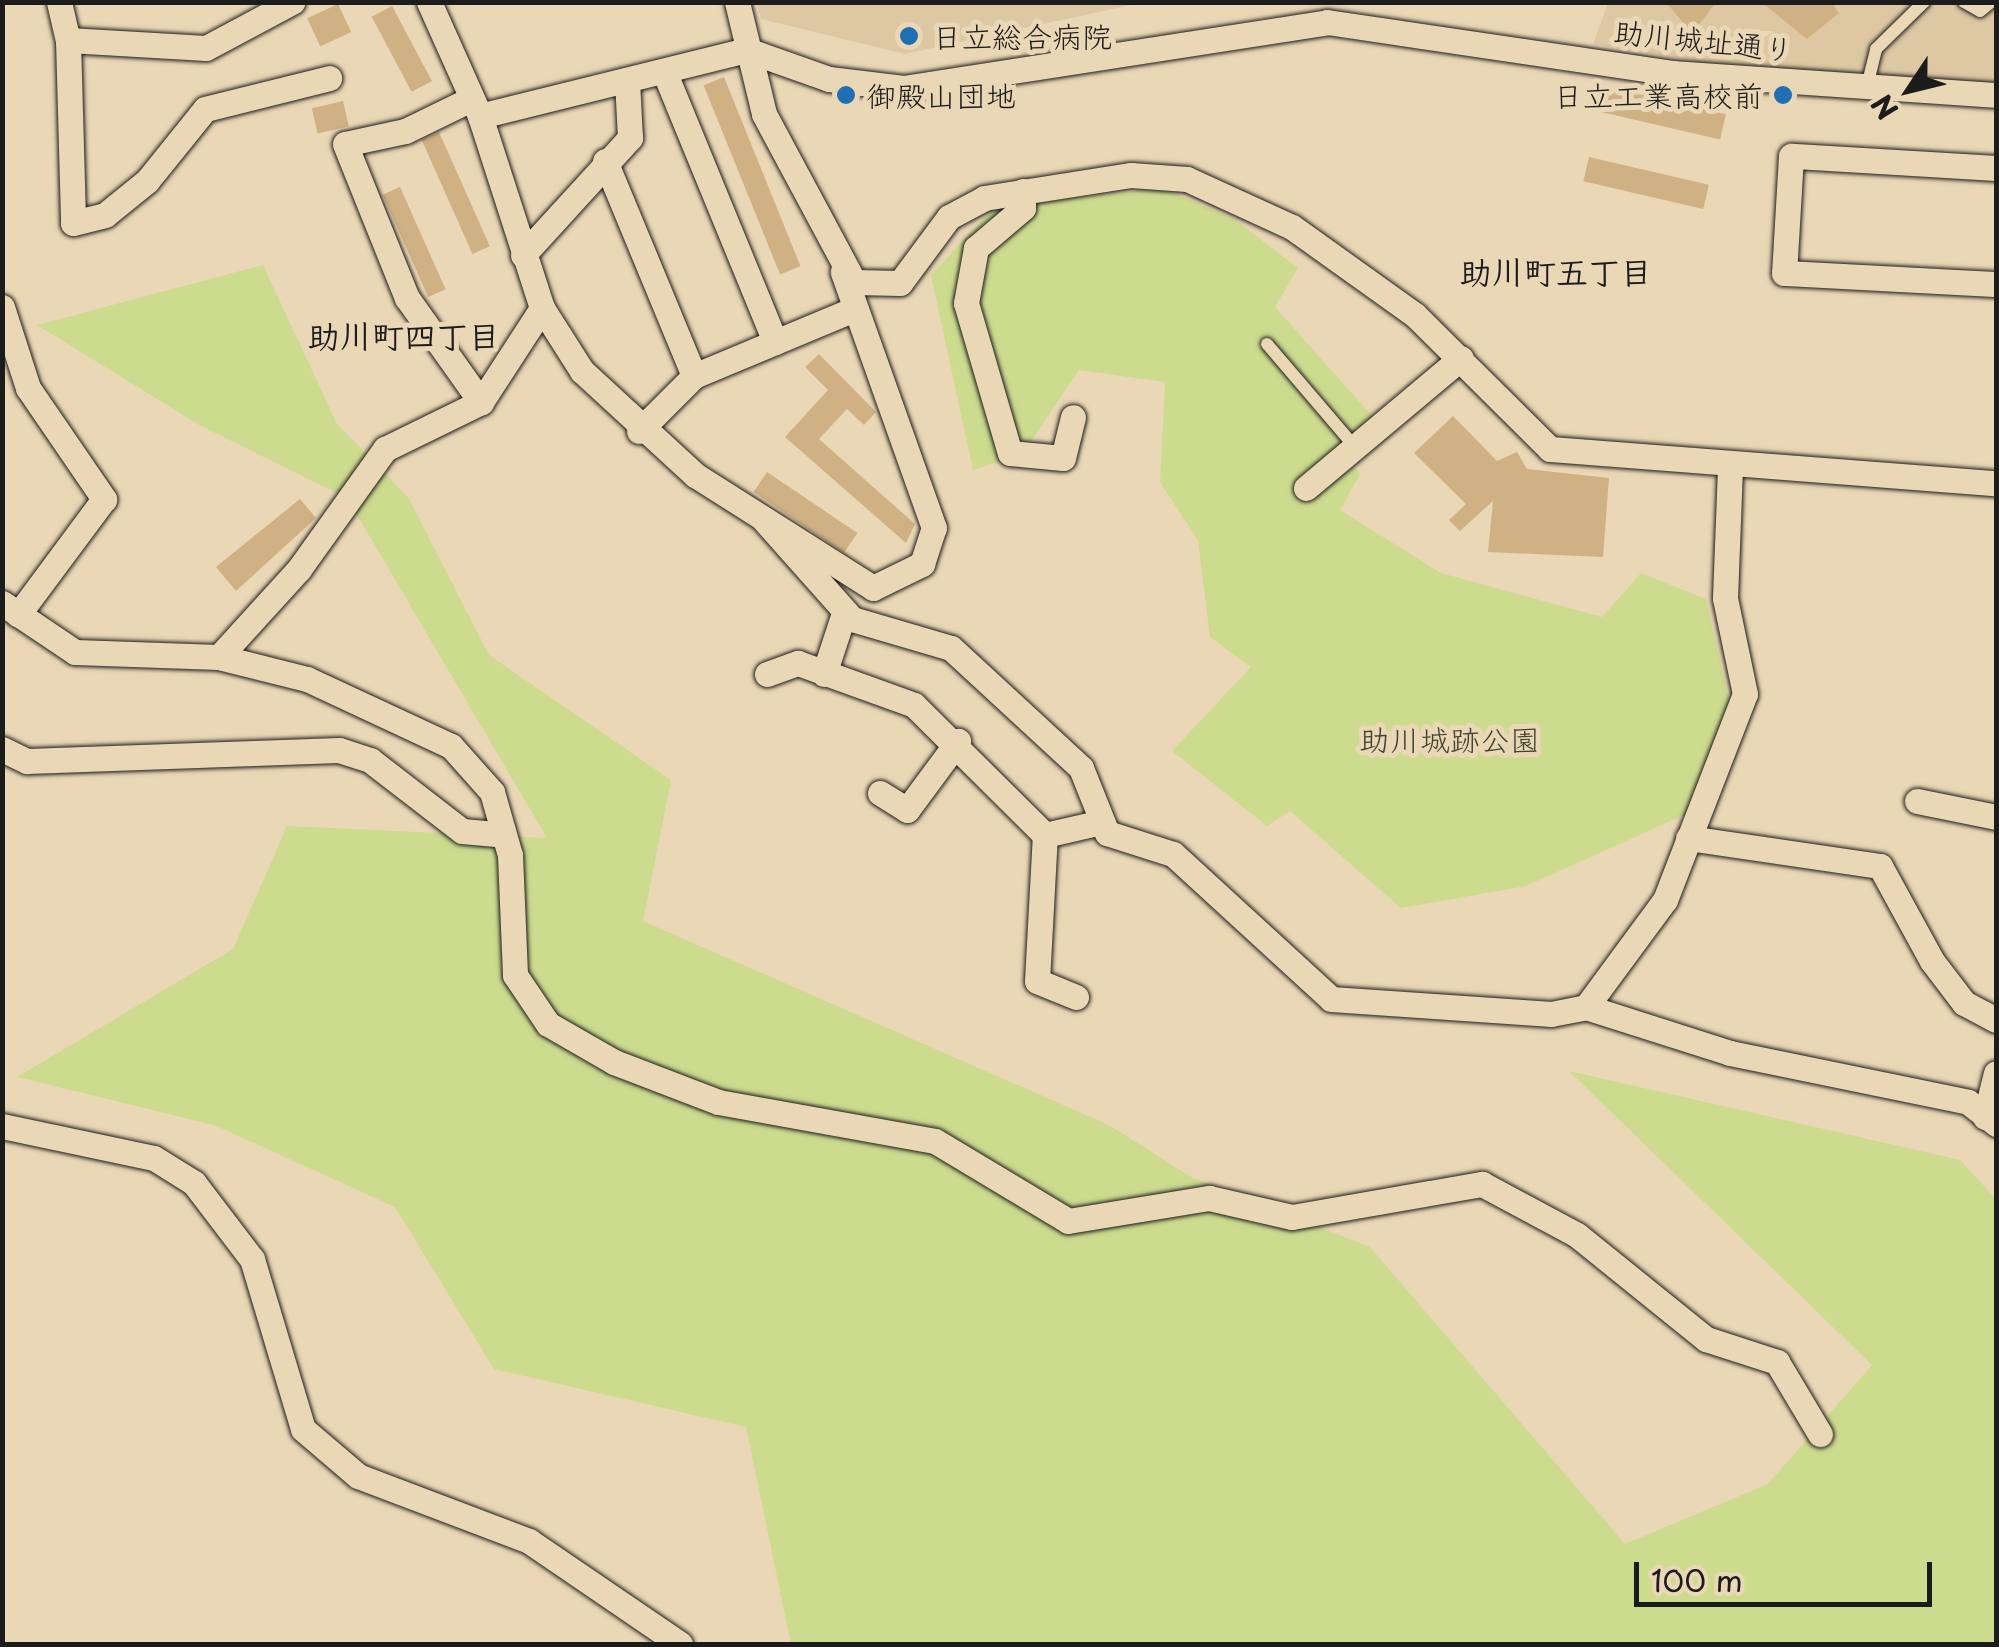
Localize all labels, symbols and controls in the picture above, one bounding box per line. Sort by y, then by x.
street label: 助川城址通り [1613,13,1795,67]
place label: 日立総合病院 [932,18,1112,54]
marker: 日立総合病院 [896,23,922,49]
north arrow [1859,40,1959,140]
place label: 御殿山団地 [866,77,1016,113]
place label: 日立工業高校前 [1553,77,1763,113]
marker: 御殿山団地 [835,84,857,106]
marker: 日立工業高校前 [1772,84,1794,106]
text: N [1860,86,1908,129]
district label: 助川町五丁目 [1460,252,1652,290]
district label: 助川町四丁目 [308,316,500,354]
park label: 助川城跡公園 [1360,721,1540,757]
scale bar [1639,1542,1936,1604]
text: 100 m [1651,1557,1743,1602]

